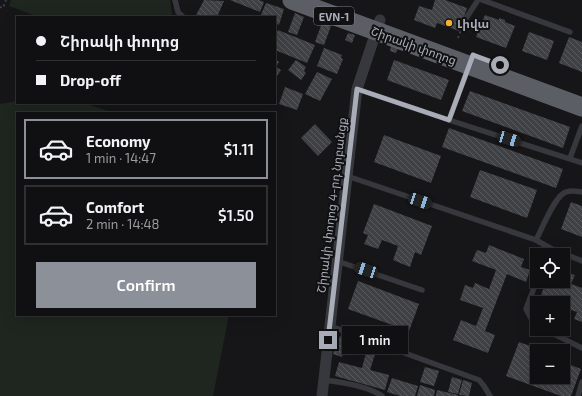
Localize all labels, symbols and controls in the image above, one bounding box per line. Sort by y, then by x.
road number: EVN-1 [314,7,354,25]
place label: Լիվա [457,16,489,31]
marker: Լիվա [444,18,454,28]
street label: Շիրակի փողոց [369,23,459,68]
text: Շիրակի փողոց [60,32,179,50]
route start [491,56,509,74]
text: Drop-off [60,71,121,89]
street label: Շիրակի փողոց 4-րդ նրբանցք [313,116,350,294]
car [496,130,522,148]
icon: car [38,131,74,167]
text: Economy [86,132,151,150]
text: $1.11 [224,140,254,158]
text: 1 min · 14:47 [86,150,156,166]
car [407,191,433,211]
icon: car [38,197,74,233]
text: Comfort [86,198,144,216]
text: $1.50 [218,206,254,224]
text: 2 min · 14:48 [86,216,159,232]
map controls [530,248,570,384]
button: locate [530,248,570,288]
car [353,260,379,280]
button: Confirm [36,262,256,308]
button: + [530,296,570,336]
callout: 1 min [342,326,408,354]
route end [319,331,337,349]
text: 1 min [360,332,390,348]
button: − [530,344,570,384]

